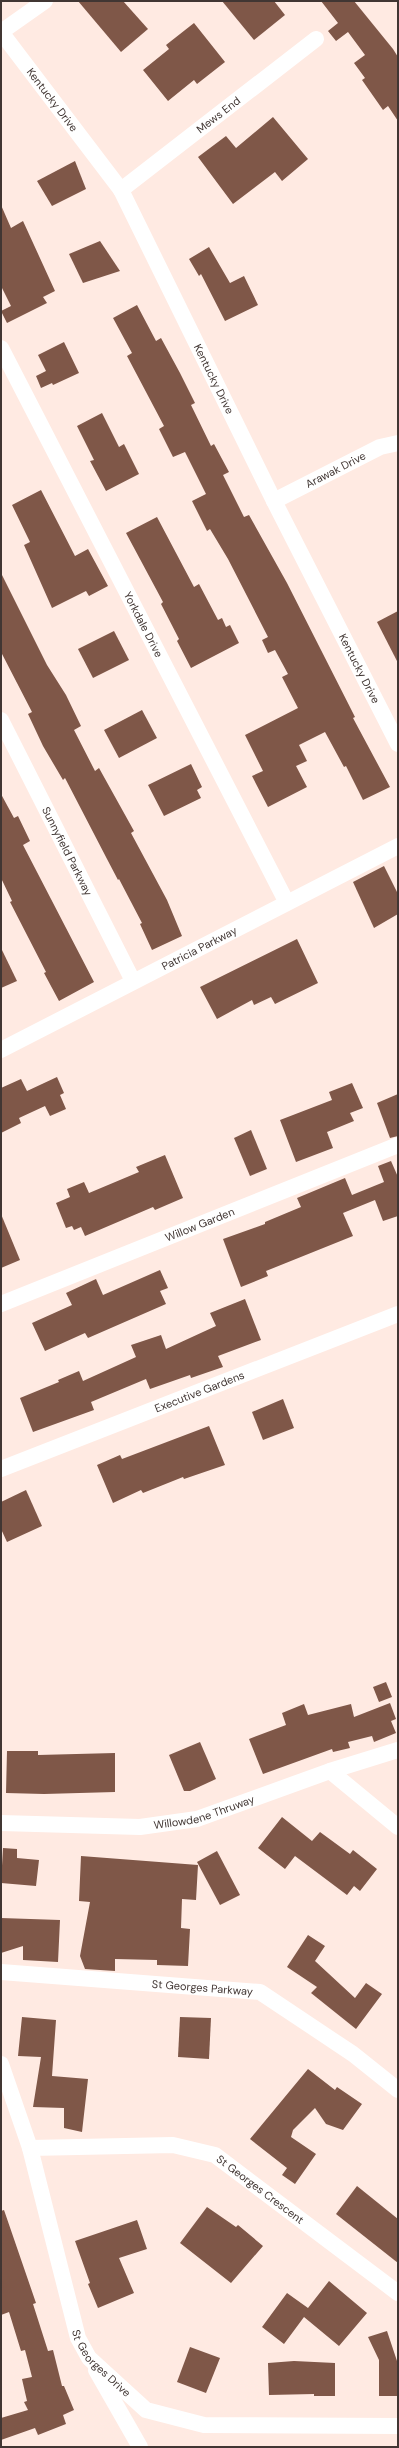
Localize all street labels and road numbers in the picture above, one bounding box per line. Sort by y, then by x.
street label: Kentucky Drive [24,65,81,134]
street label: Mews End [194,93,243,136]
street label: Kentucky Drive [191,342,237,416]
street label: Arawak Drive [303,448,368,491]
street label: Yorkdale Drive [121,589,166,660]
street label: Kentucky Drive [336,631,383,706]
street label: Sunnyfield Parkway [39,804,96,898]
street label: Patricia Parkway [159,923,239,973]
street label: Willow Garden [163,1204,236,1245]
street label: Executive Gardens [153,1368,246,1415]
street label: Willowdene Thruway [153,1792,256,1832]
street label: St Georges Parkway [151,1977,253,1998]
street label: St Georges Crescent [214,2152,307,2227]
street label: St Georges Drive [69,2328,134,2400]

